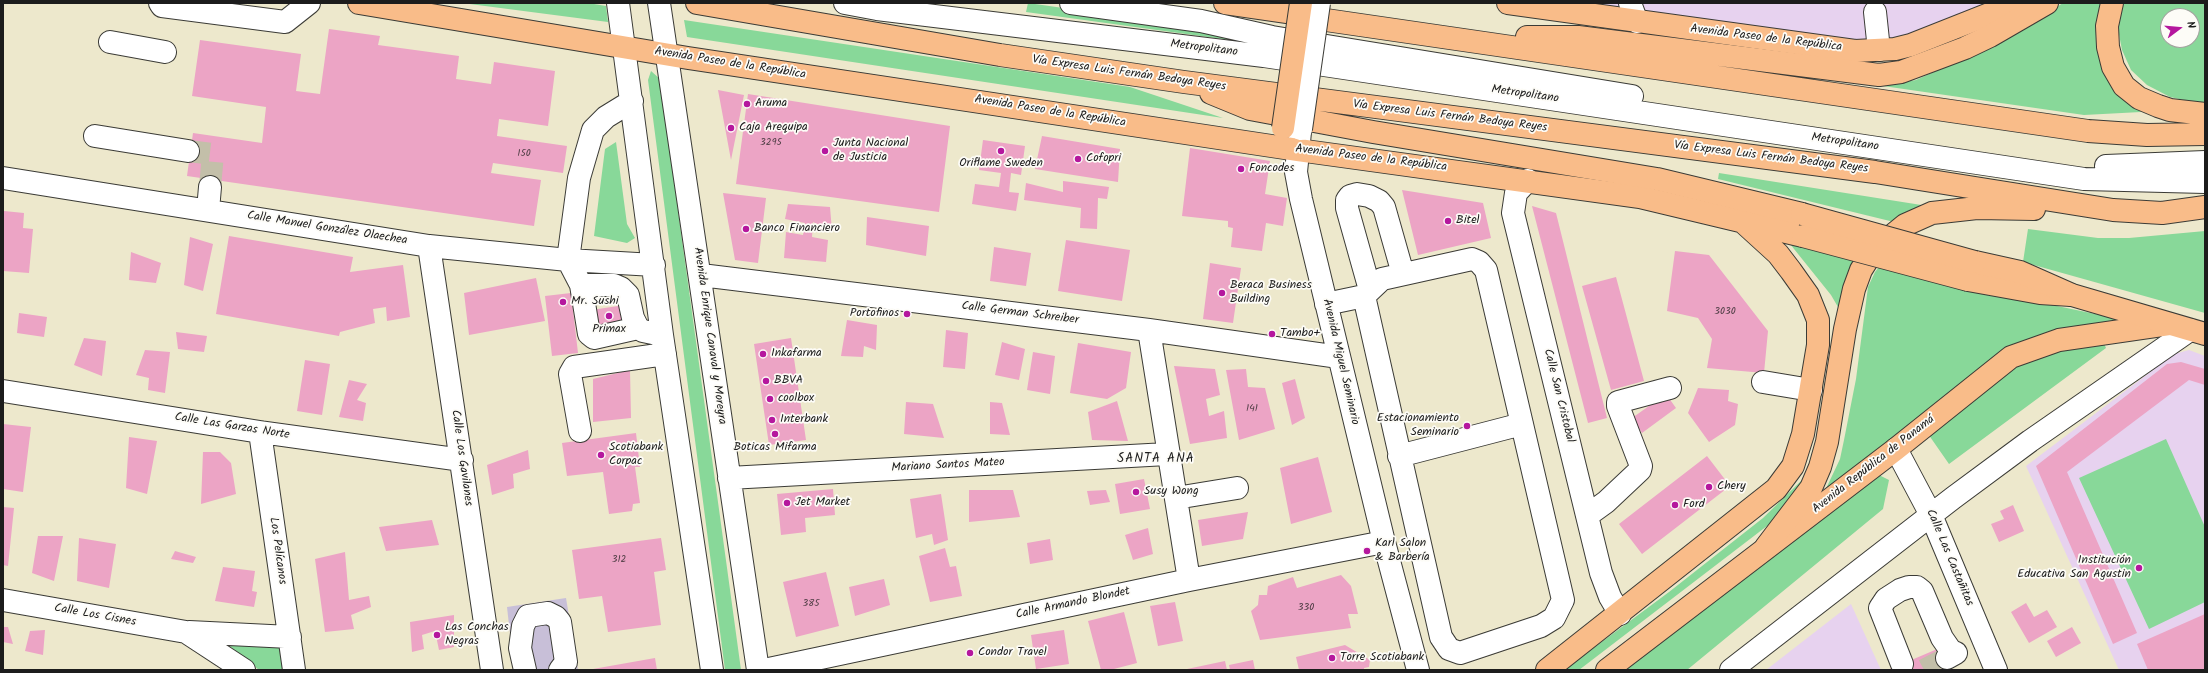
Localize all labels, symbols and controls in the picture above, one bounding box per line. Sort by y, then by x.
north arrow [2160,8,2200,48]
text: N [2181,19,2200,31]
street label: Avenida Paseo de la República [1689,23,1843,55]
street label: Metropolitano [1169,38,1239,60]
street label: Avenida Paseo de la República [653,45,807,83]
street label: Vía Expresa Luis Fernán Bedoya Reyes [1031,53,1227,95]
street label: Metropolitano [1490,83,1560,107]
street label: Avenida Paseo de la República [973,93,1127,131]
place label: Aruma [755,97,787,111]
street label: Vía Expresa Luis Fernán Bedoya Reyes [1352,98,1548,136]
marker: Aruma [742,99,752,109]
place label: Caja Arequipa [739,121,808,135]
marker: Caja Arequipa [726,123,736,133]
street label: Metropolitano [1810,131,1880,155]
house number: 3295 [760,137,782,149]
place label: Junta Nacional de Justicia [833,137,908,165]
street label: Vía Expresa Luis Fernán Bedoya Reyes [1673,139,1869,177]
street label: Avenida Paseo de la República [1294,143,1448,175]
marker: Junta Nacional de Justicia [820,146,830,156]
marker: Oriflame Sweden [996,146,1006,156]
house number: 150 [517,148,531,160]
place label: Cofopri [1086,152,1121,166]
marker: Cofopri [1073,154,1083,164]
place label: Oriflame Sweden [959,157,1043,171]
place label: Foncodes [1249,162,1294,176]
marker: Foncodes [1236,164,1246,174]
street label: Calle Manuel González Olaechea [246,209,408,249]
place label: Bitel [1456,214,1479,228]
marker: Bitel [1443,216,1453,226]
place label: Banco Financiero [754,222,840,236]
marker: Banco Financiero [741,224,751,234]
street label: Avenida Enrique Canaval y Moreyra [689,247,729,425]
place label: Beraca Business Building [1230,279,1312,307]
marker: Beraca Business Building [1217,288,1227,298]
place label: Mr. Sushi [571,295,619,309]
marker: Mr. Sushi [558,297,568,307]
street label: Avenida Miguel Seminario [1318,298,1362,426]
street label: Calle German Schreiber [961,300,1079,328]
house number: 3030 [1714,306,1736,318]
place label: Portofinos [850,307,899,321]
marker: Portofinos [902,309,912,319]
marker: Primax [604,311,614,321]
place label: Primax [592,323,626,337]
place label: Tambo+ [1280,327,1321,341]
marker: Tambo+ [1267,329,1277,339]
place label: Inkafarma [771,347,822,361]
street label: Calle San Cristobal [1539,348,1577,444]
marker: Inkafarma [758,349,768,359]
place label: BBVA [774,374,803,388]
marker: BBVA [761,376,771,386]
place label: coolbox [778,392,814,406]
marker: coolbox [765,394,775,404]
house number: 141 [1246,403,1258,415]
street label: Calle Los Gavilanes [447,409,475,507]
street label: Calle Las Garzas Norte [173,411,291,443]
place label: Estacionamiento Seminario [1377,412,1459,440]
place label: Interbank [780,413,828,427]
street label: Avenida República de Panamá [1810,413,1938,517]
marker: Interbank [767,415,777,425]
marker: Estacionamiento Seminario [1462,421,1472,431]
marker: Boticas Mifarma [770,429,780,439]
place label: Scotiabank Corpac [609,441,663,469]
place label: Boticas Mifarma [733,441,817,455]
marker: Scotiabank Corpac [596,450,606,460]
district label: SANTA ANA [1117,452,1195,468]
street label: Mariano Santos Mateo [891,456,1005,476]
place label: Chery [1717,480,1746,494]
marker: Chery [1704,482,1714,492]
place label: Susy Wong [1144,485,1199,499]
marker: Susy Wong [1131,487,1141,497]
place label: Jet Market [795,496,850,510]
marker: Jet Market [782,498,792,508]
place label: Ford [1683,498,1705,512]
marker: Ford [1670,500,1680,510]
street label: Calle Las Castañitas [1922,507,1976,609]
street label: Los Pelícanos [265,517,289,585]
place label: Karl Salon & Barbería [1375,537,1430,565]
marker: Karl Salon & Barbería [1362,546,1372,556]
house number: 312 [612,554,626,566]
place label: Institución Educativa San Agustin [2017,554,2131,582]
marker: Institución Educativa San Agustin [2134,563,2144,573]
street label: Calle Armando Blondet [1015,585,1131,623]
house number: 385 [802,598,820,610]
street label: Calle Los Cisnes [53,602,137,630]
house number: 330 [1298,602,1314,614]
place label: Las Conchas Negras [445,621,509,649]
marker: Las Conchas Negras [432,630,442,640]
place label: Condor Travel [978,646,1047,660]
marker: Condor Travel [965,648,975,658]
place label: Torre Scotiabank [1340,651,1424,665]
marker: Torre Scotiabank [1327,653,1337,663]

